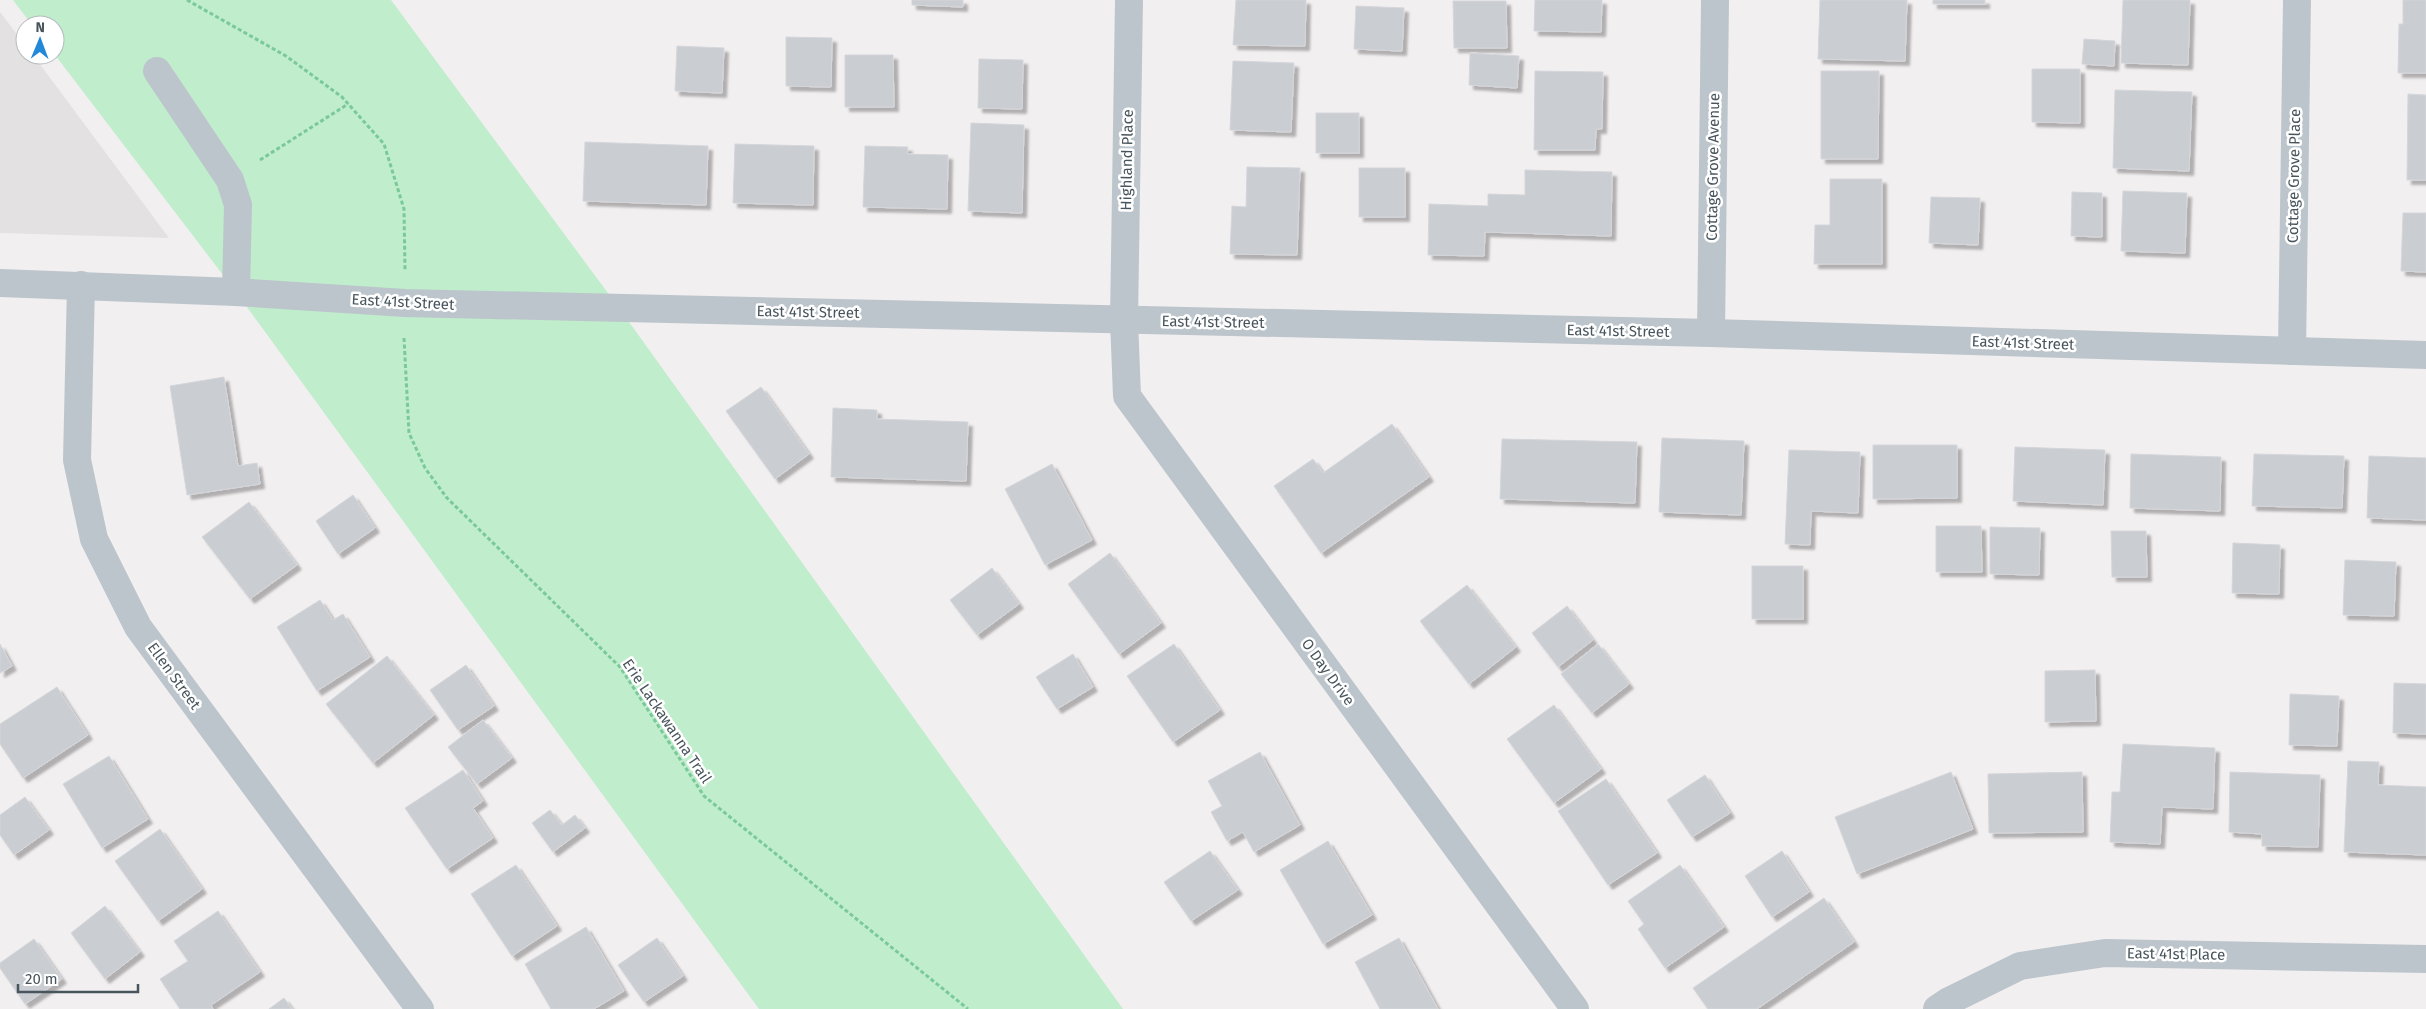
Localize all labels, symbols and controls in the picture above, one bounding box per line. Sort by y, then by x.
north arrow [15,15,65,65]
text: N [35,19,45,36]
street label: Cottage Grove Avenue [1703,93,1723,241]
street label: Highland Place [1117,109,1137,211]
street label: Cottage Grove Place [2284,109,2304,243]
street label: East 41st Street [351,290,455,314]
street label: East 41st Street [756,302,860,322]
street label: East 41st Street [1161,312,1265,332]
street label: East 41st Street [1566,321,1670,341]
street label: East 41st Street [1971,332,2075,354]
street label: O Day Drive [1298,635,1358,709]
street label: Ellen Street [144,639,205,713]
street label: Erie Lackawanna Trail [619,655,716,787]
street label: East 41st Place [2127,944,2225,964]
scale bar [18,962,138,994]
text: 20 m [25,970,58,988]

